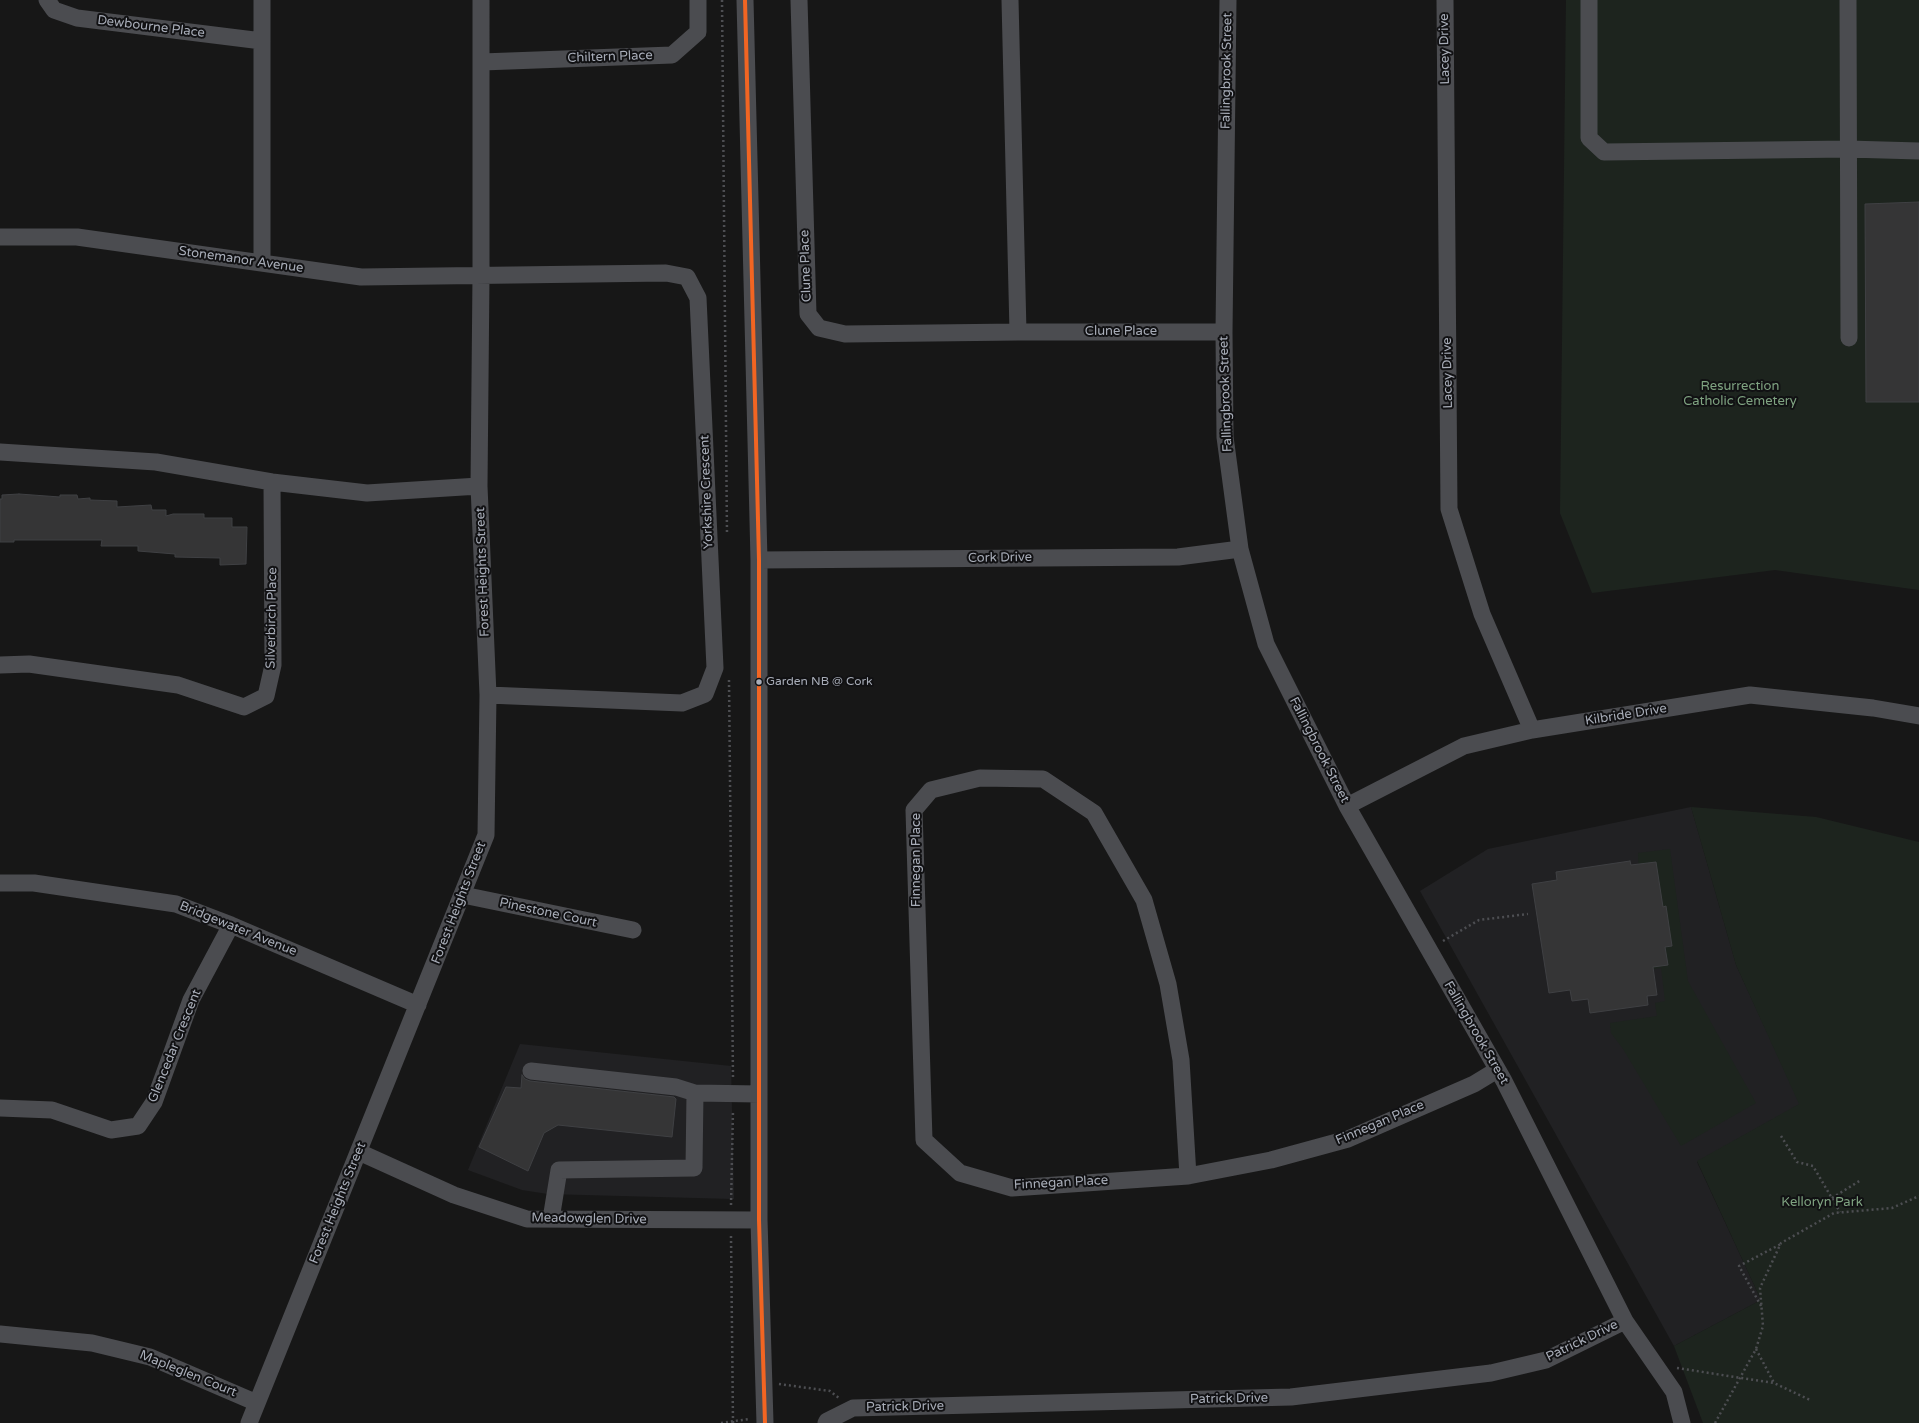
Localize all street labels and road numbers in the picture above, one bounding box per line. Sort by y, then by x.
street label: Dewbourne Place [96,13,206,41]
street label: Fallingbrook Street [1218,13,1236,129]
street label: Lacey Drive [1437,13,1453,85]
street label: Chiltern Place [567,48,653,66]
street label: Clune Place [797,230,815,302]
street label: Stonemanor Avenue [178,244,304,276]
street label: Clune Place [1085,324,1157,340]
street label: Fallingbrook Street [1216,336,1236,452]
street label: Lacey Drive [1440,337,1456,409]
street label: Yorkshire Crescent [697,435,717,549]
street label: Forest Heights Street [473,507,493,637]
street label: Cork Drive [968,550,1032,566]
street label: Silverbirch Place [263,567,281,669]
street label: Fallingbrook Street [1286,695,1352,805]
street label: Kilbride Drive [1584,701,1668,729]
street label: Finnegan Place [909,813,925,907]
street label: Forest Heights Street [428,840,490,966]
street label: Pinestone Court [498,895,598,931]
street label: Bridgewater Avenue [177,898,299,960]
street label: Fallingbrook Street [1440,979,1512,1087]
street label: Glencedar Crescent [145,987,205,1105]
street label: Finnegan Place [1333,1097,1427,1149]
street label: Forest Heights Street [306,1140,370,1266]
street label: Finnegan Place [1013,1173,1109,1193]
street label: Meadowglen Drive [531,1210,647,1228]
street label: Patrick Drive [1543,1317,1621,1365]
street label: Mapleglen Court [137,1347,239,1401]
street label: Patrick Drive [1190,1391,1268,1407]
street label: Patrick Drive [866,1399,944,1415]

